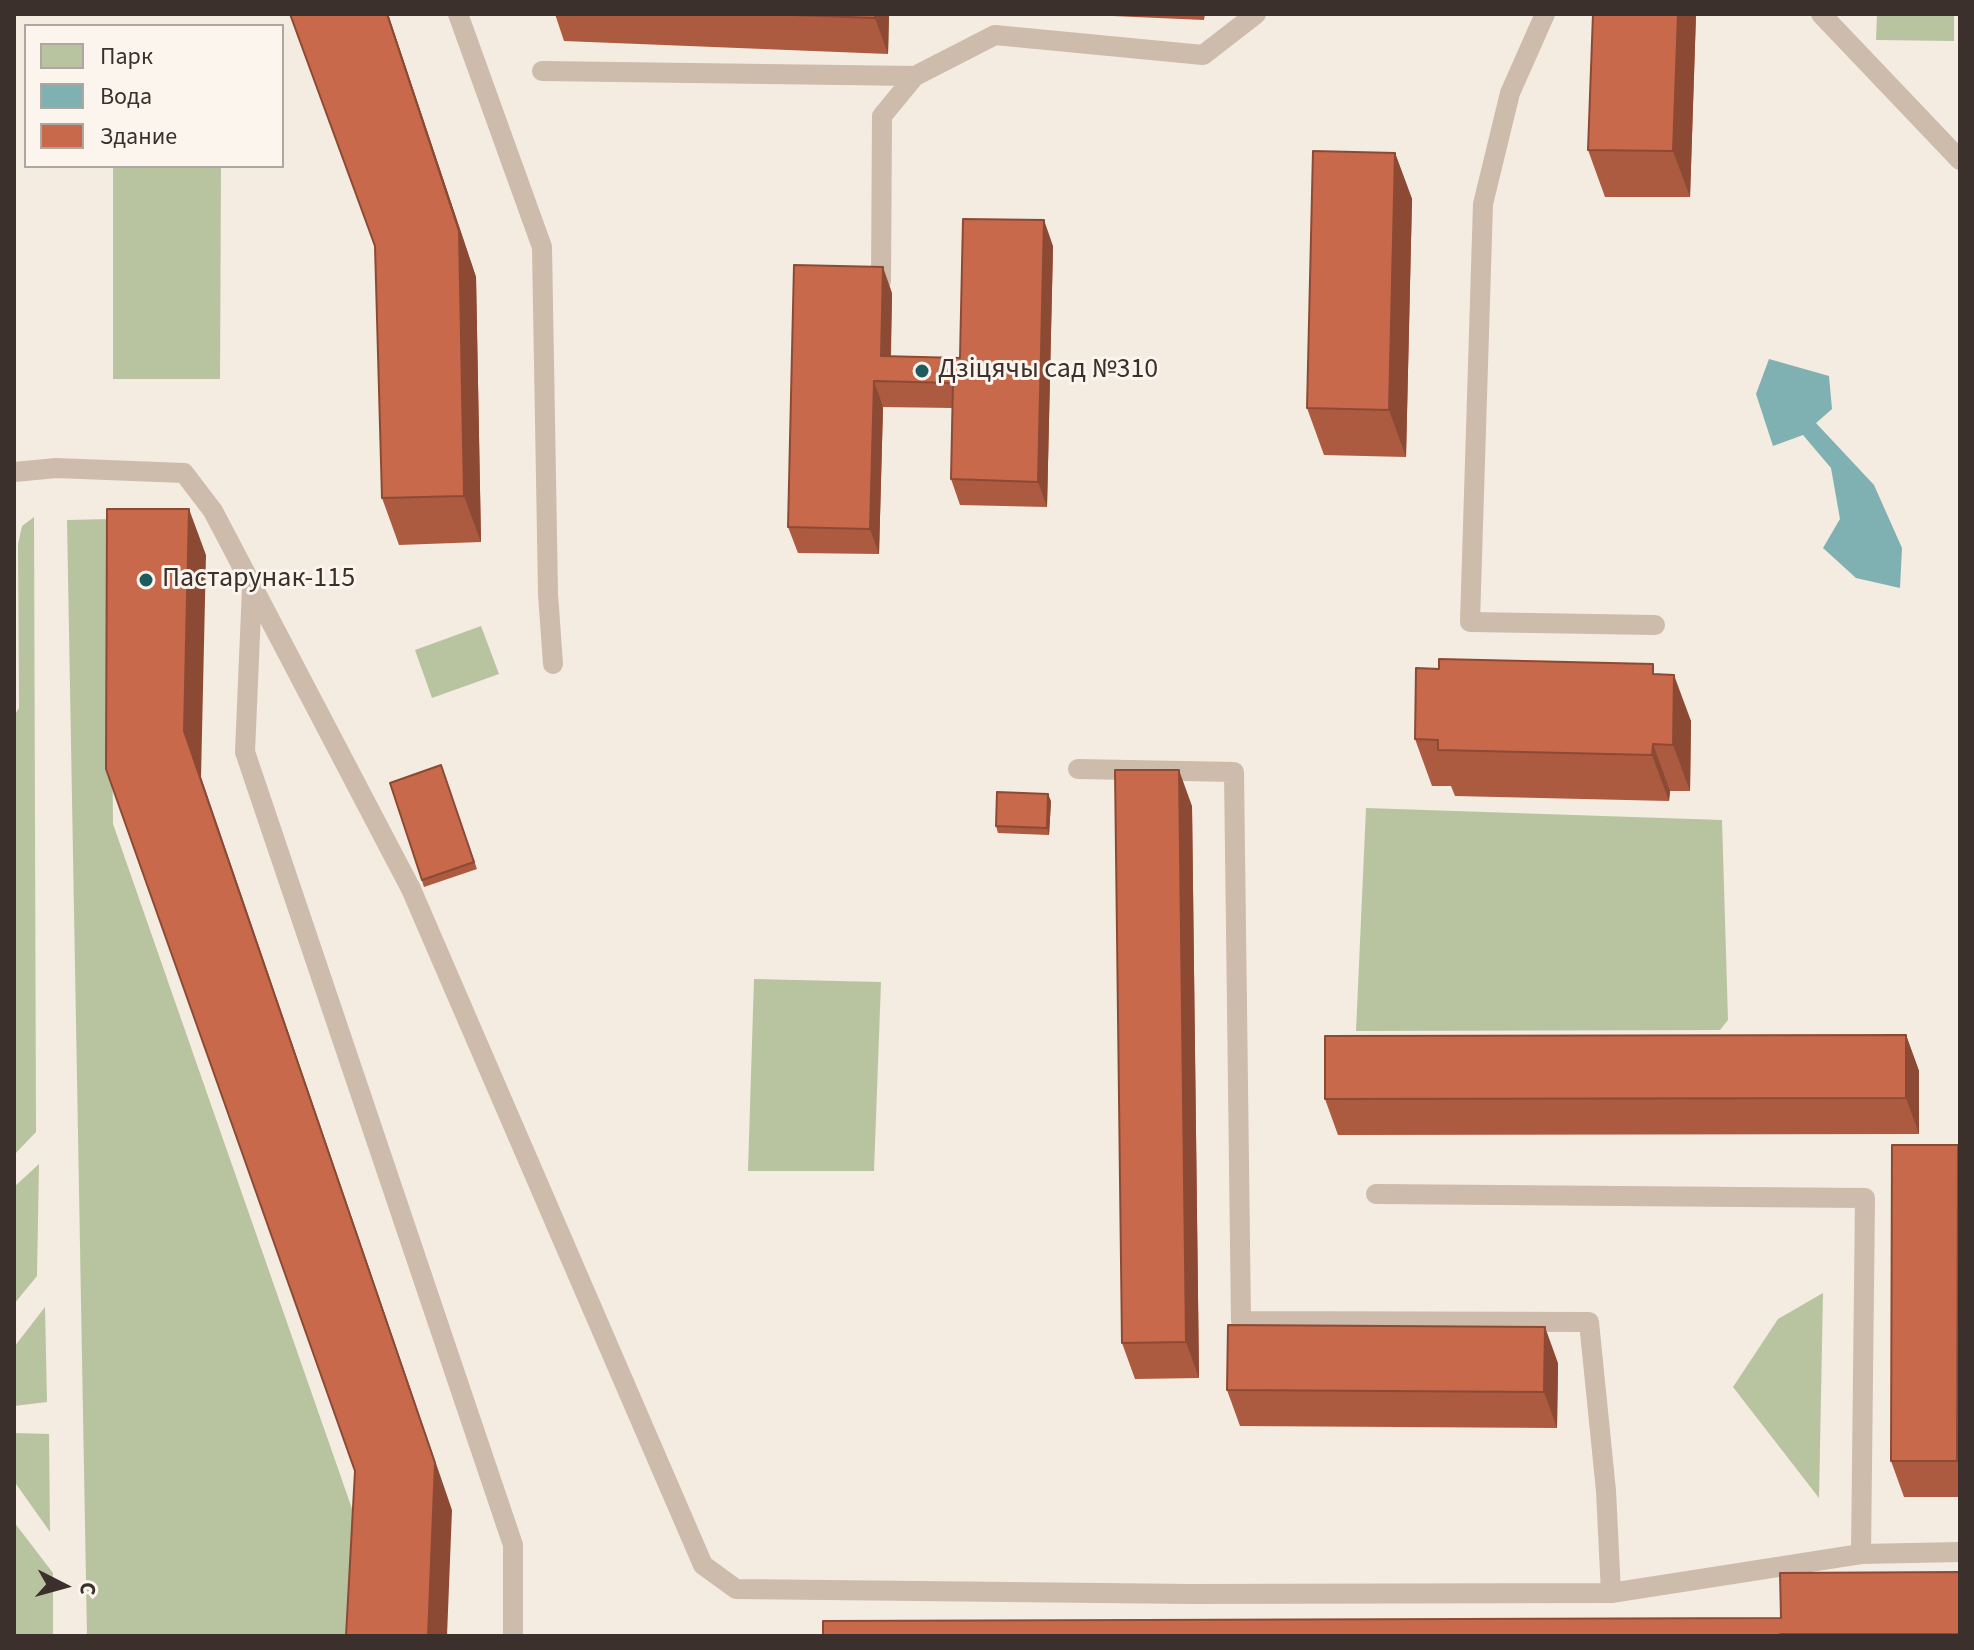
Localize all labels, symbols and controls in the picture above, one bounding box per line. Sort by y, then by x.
legend [24,24,284,168]
text: Парк [100,39,153,74]
text: Вода [100,79,152,114]
text: Здание [100,119,177,154]
place label: Дзіцячы сад №310 [938,354,1158,388]
marker: Дзіцячы сад №310 [913,362,931,380]
place label: Пастарунак-115 [162,563,355,597]
marker: Пастарунак-115 [137,571,155,589]
north arrow [24,1546,104,1626]
text: С [71,1580,104,1597]

